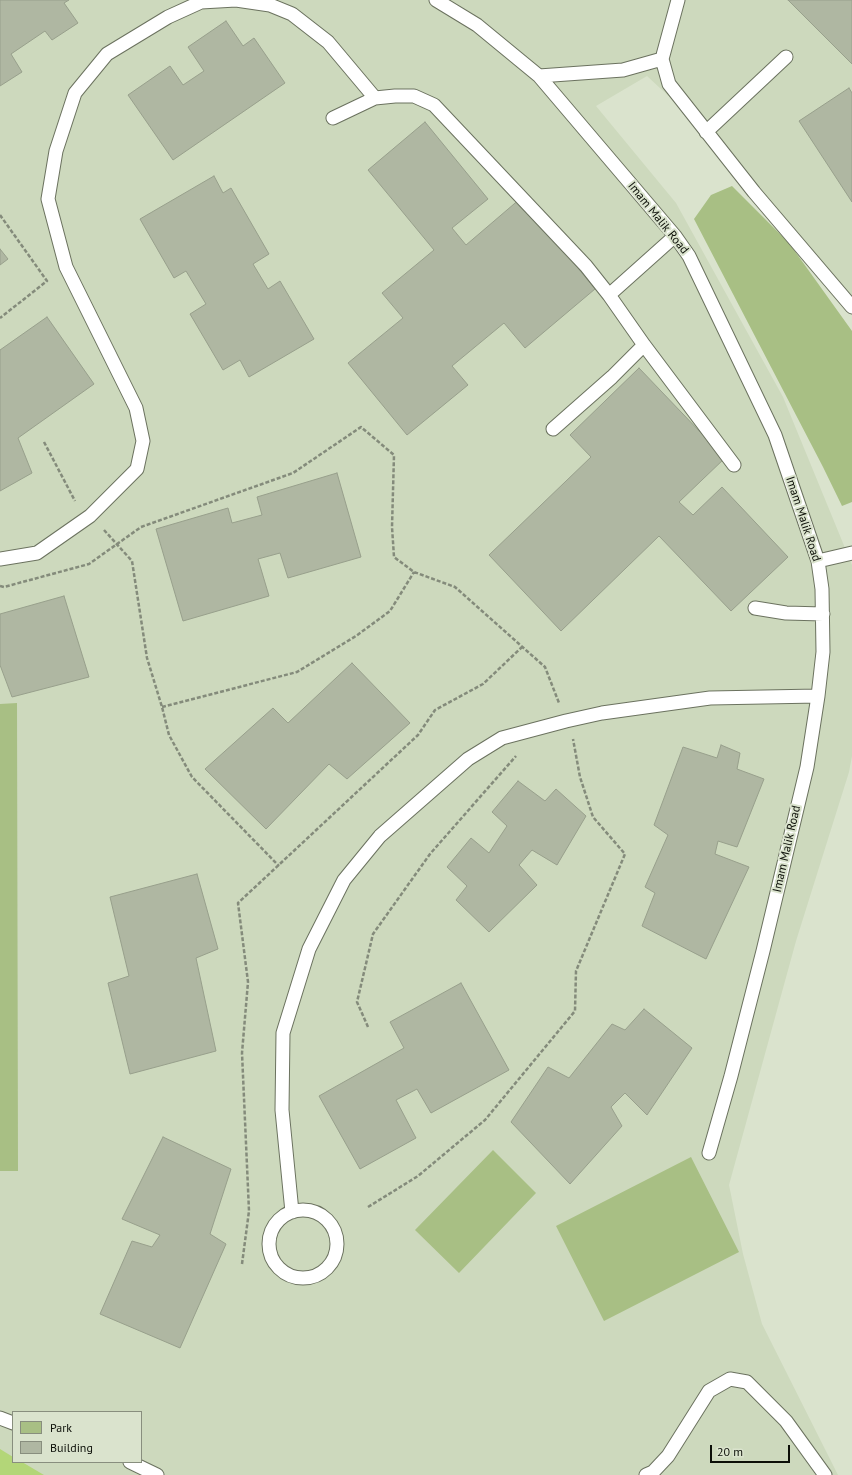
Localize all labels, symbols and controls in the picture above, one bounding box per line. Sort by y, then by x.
street label: Imam Malik Road [625,179,691,257]
street label: Imam Malik Road [782,475,824,563]
street label: Imam Malik Road [770,804,804,894]
legend [12,1411,142,1463]
text: Park [50,1420,72,1435]
scale bar [712,1437,792,1463]
text: Building [50,1440,93,1455]
text: 20 m [717,1444,743,1459]

